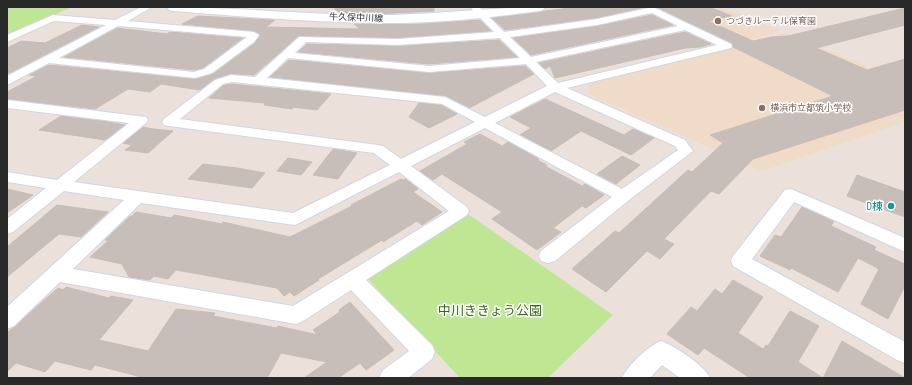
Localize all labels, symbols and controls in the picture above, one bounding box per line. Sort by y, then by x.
street label: 牛久保中川線 [329,12,384,24]
marker: つづきルーテル保育園 [713,16,723,26]
place label: つづきルーテル保育園 [726,16,816,27]
marker: 横浜市立都筑小学校 [757,103,767,113]
place label: 横浜市立都筑小学校 [770,103,851,114]
place label: D棟 [867,200,883,213]
marker: D棟 [886,201,896,211]
park label: 中川ききょう公園 [438,303,542,319]

